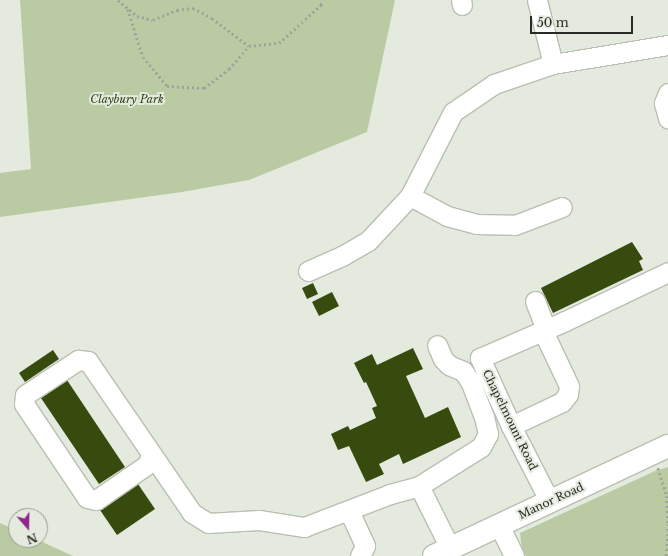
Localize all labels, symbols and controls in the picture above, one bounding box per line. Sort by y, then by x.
scale bar [532,8,635,34]
text: 50 m [537,15,569,30]
park label: Claybury Park [90,92,164,106]
street label: Chapelmount Road [480,368,540,472]
street label: Manor Road [516,480,586,522]
north arrow [8,508,48,548]
text: N [25,530,39,547]

